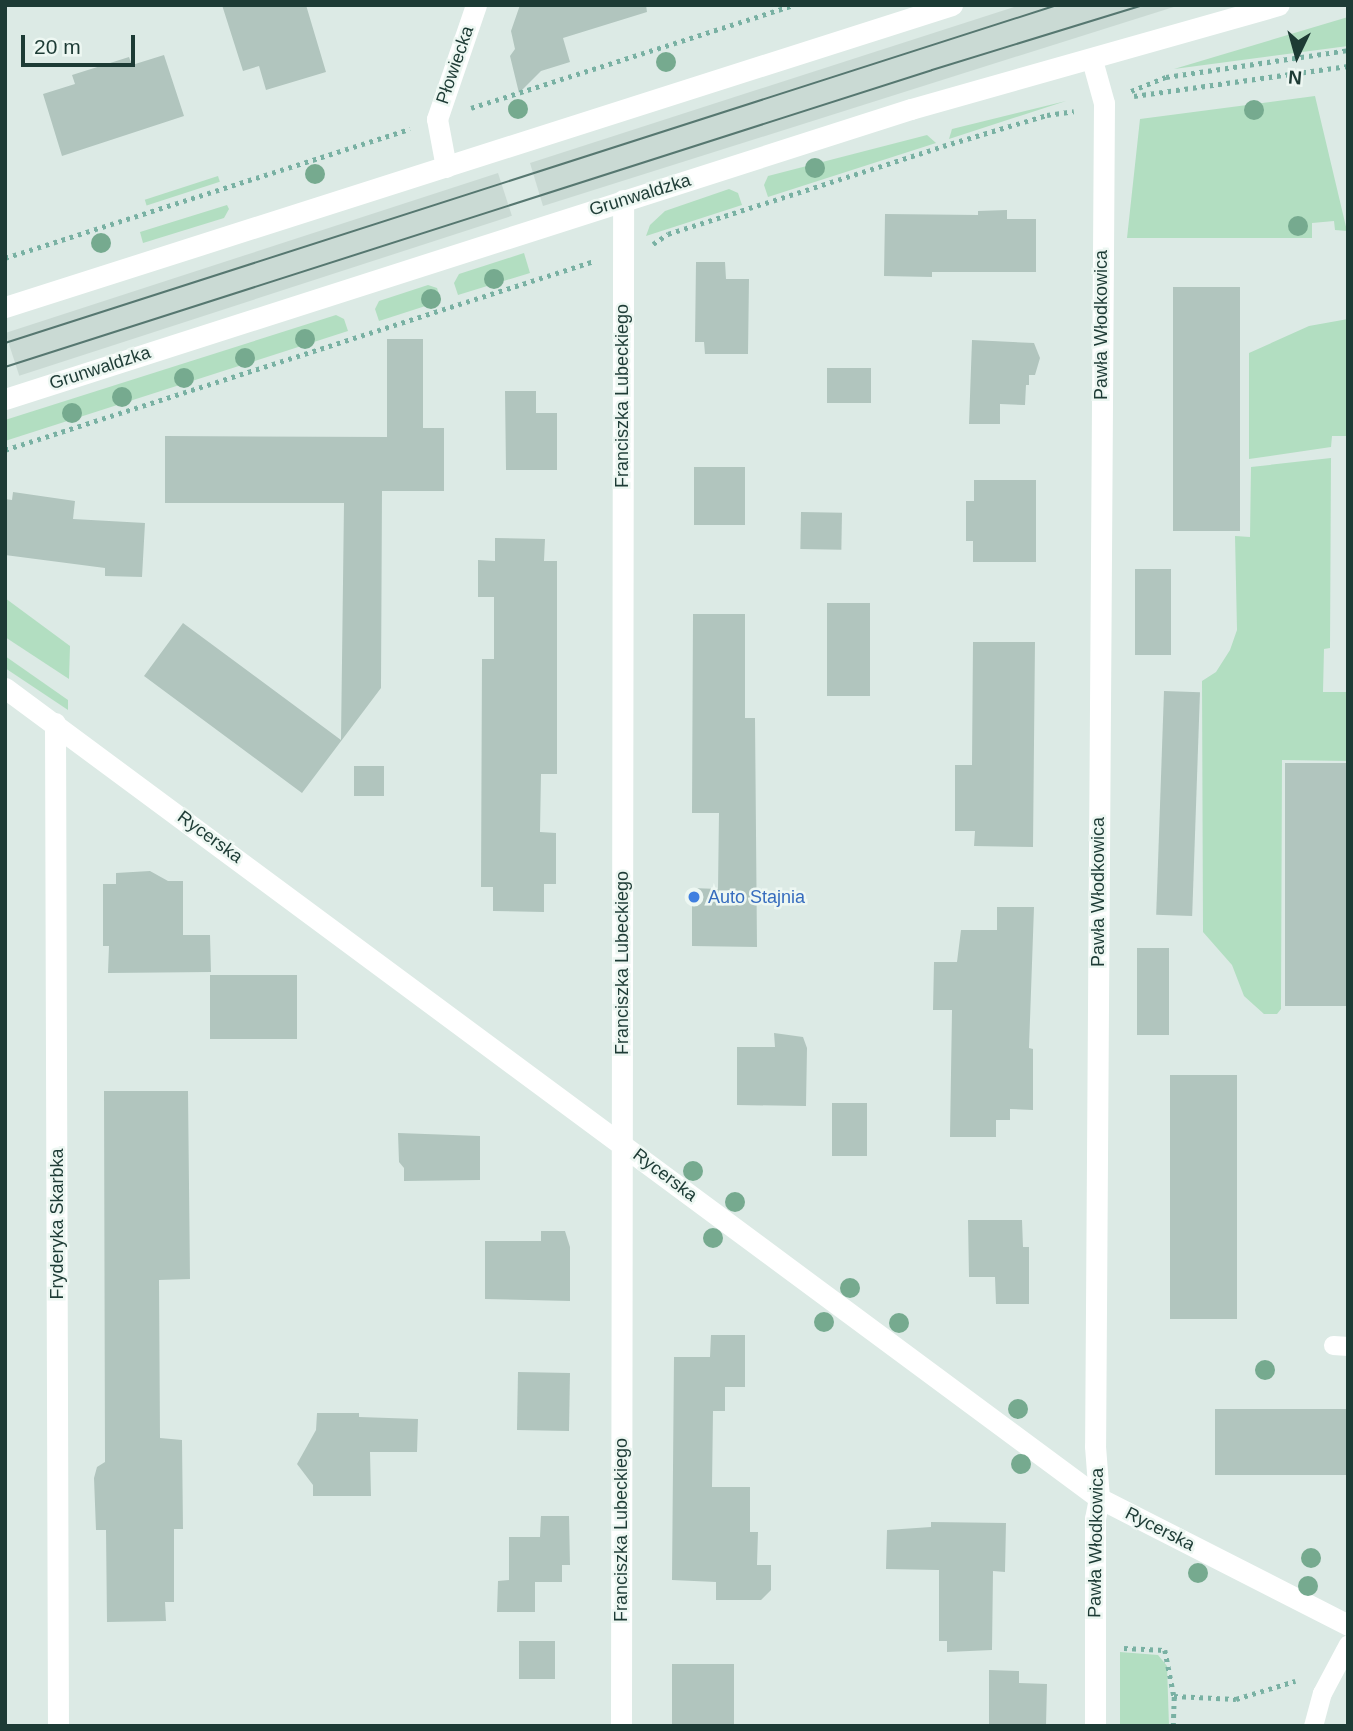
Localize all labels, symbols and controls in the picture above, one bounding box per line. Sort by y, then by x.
scale bar [24,21,138,65]
north arrow [1262,21,1332,91]
street label: Płowiecka [432,23,478,107]
text: 20 m [34,35,81,58]
text: N [1287,66,1303,88]
street label: Grunwaldzka [587,169,693,221]
street label: Pawła Włodkowica [1090,250,1112,400]
street label: Franciszka Lubeckiego [611,304,633,488]
street label: Grunwaldzka [47,341,153,395]
street label: Rycerska [173,806,247,868]
street label: Pawła Włodkowica [1087,817,1109,967]
street label: Franciszka Lubeckiego [611,871,633,1055]
place label: Auto Stajnia [708,886,805,908]
marker: Auto Stajnia [686,889,702,905]
street label: Rycerska [629,1144,701,1206]
street label: Fryderyka Skarbka [46,1148,68,1300]
street label: Franciszka Lubeckiego [610,1438,632,1622]
street label: Pawła Włodkowica [1084,1468,1108,1618]
street label: Rycerska [1122,1502,1198,1556]

